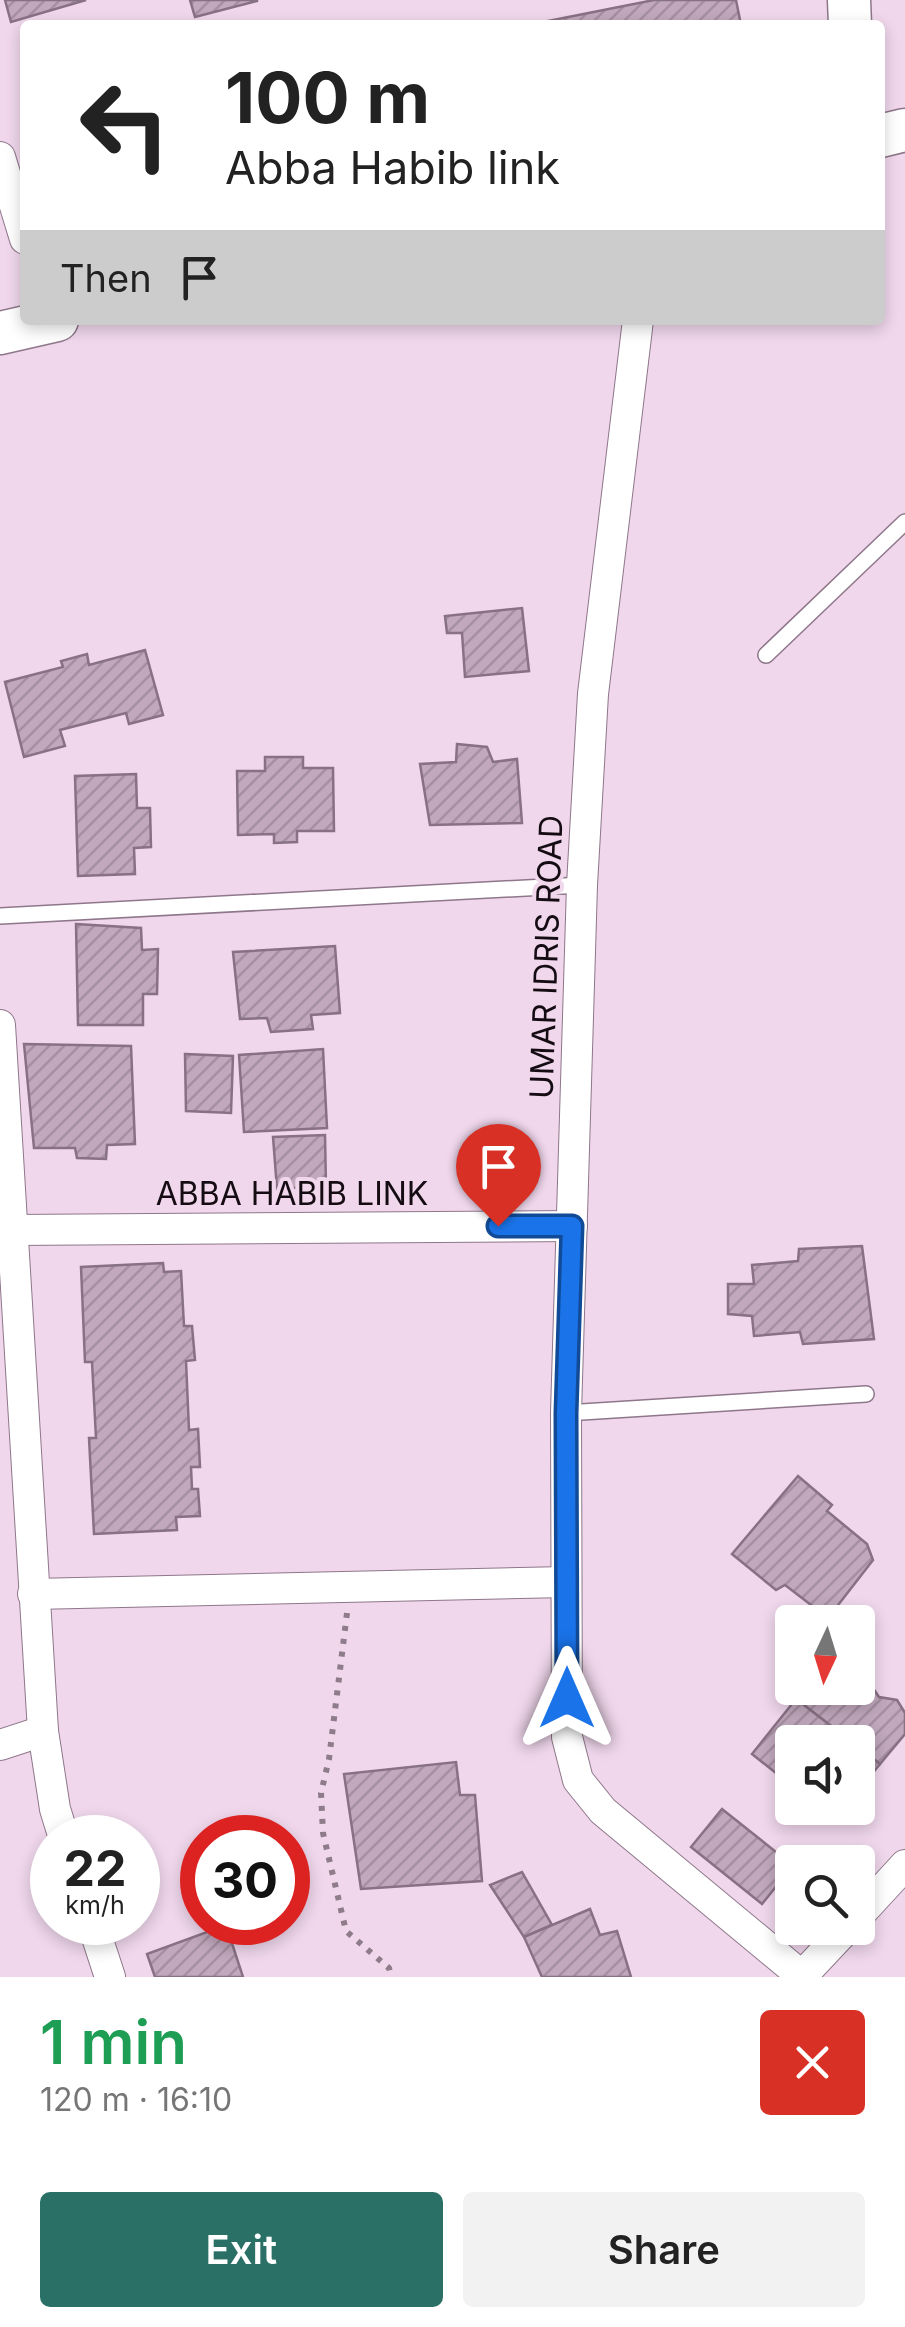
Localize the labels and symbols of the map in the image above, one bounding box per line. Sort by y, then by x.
street label: UMAR IDRIS ROAD [522,814,570,1100]
pin [456,1124,541,1227]
street label: ABBA HABIB LINK [156,1174,428,1213]
north arrow [775,1605,875,1705]
position arrow [515,1646,619,1750]
speed limit sign: 30 [180,1815,310,1945]

